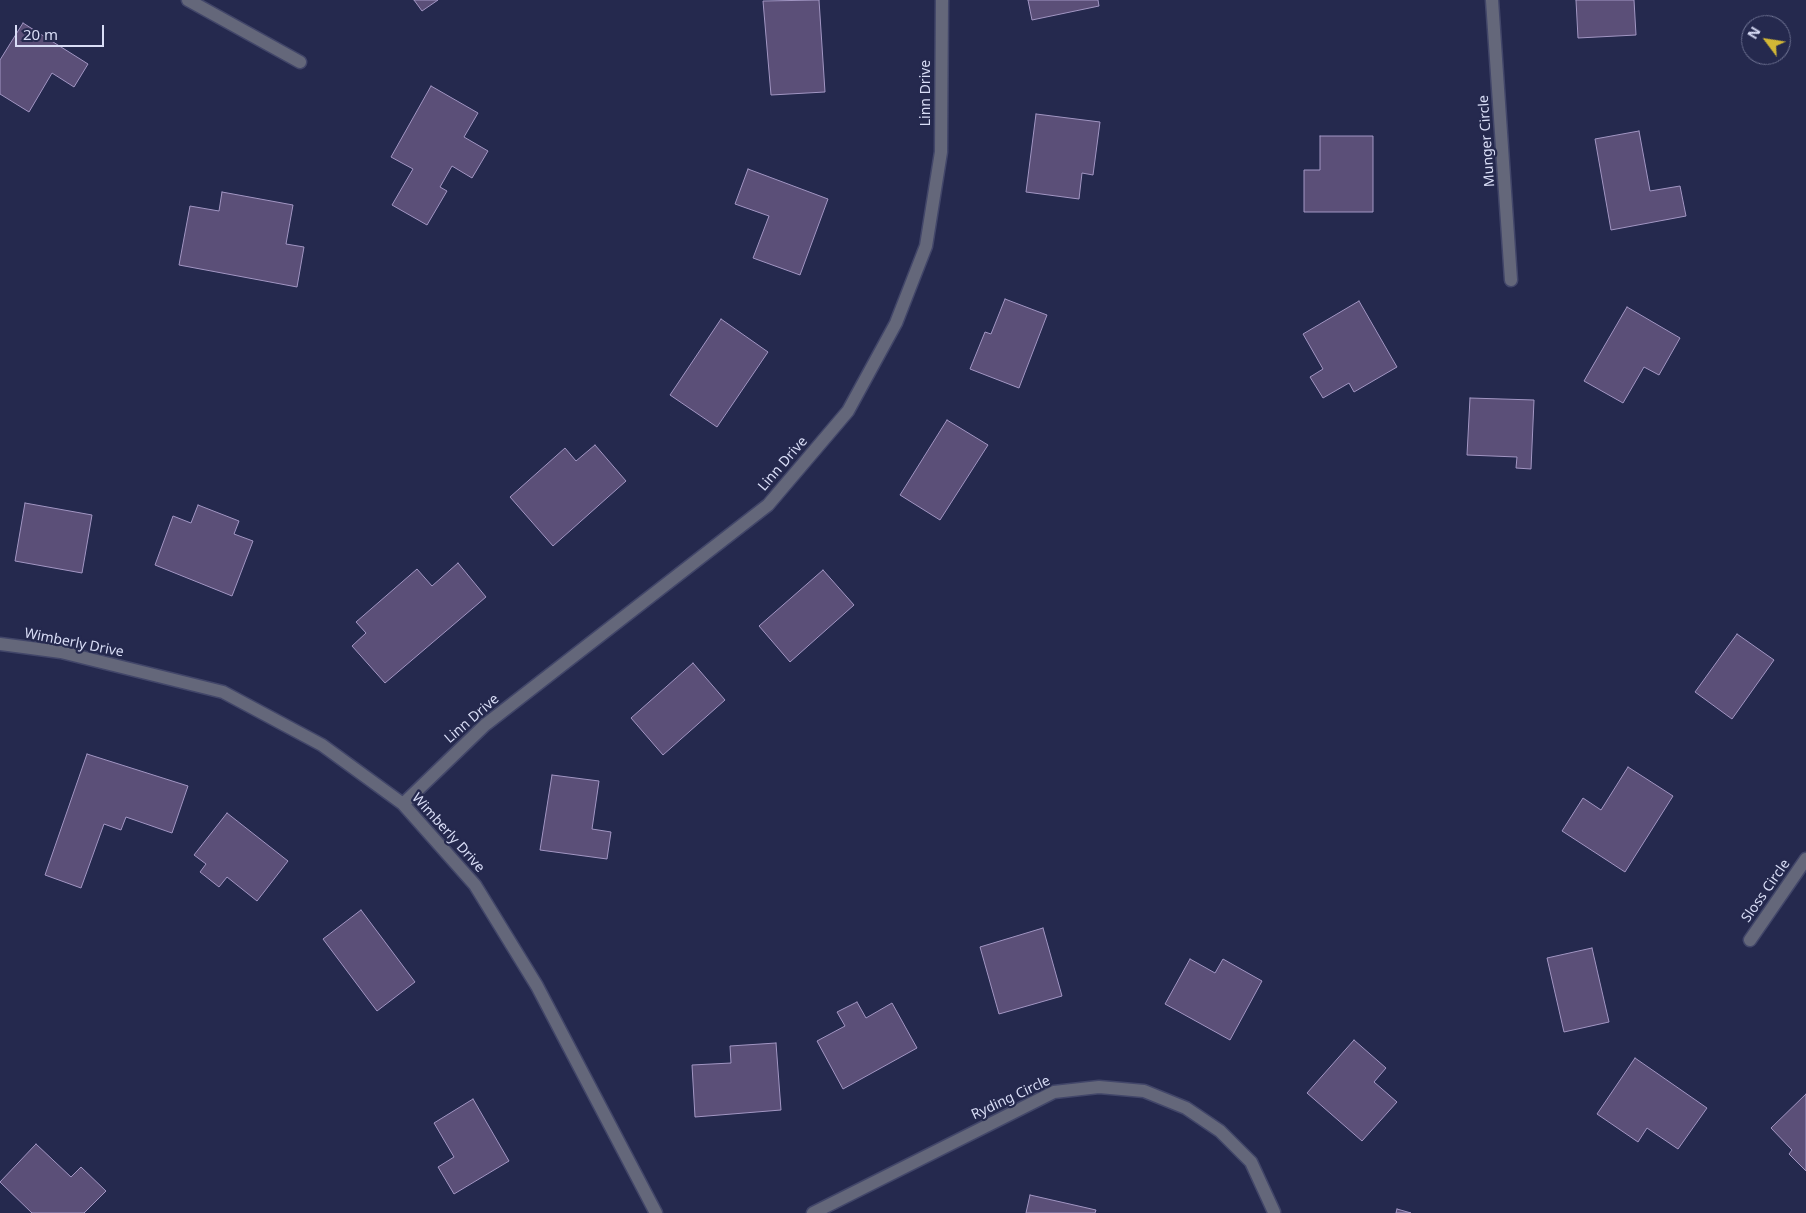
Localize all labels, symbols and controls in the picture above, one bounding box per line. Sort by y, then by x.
scale bar [18,15,106,47]
north arrow [1741,15,1791,65]
text: N [1742,23,1765,42]
text: 20 m [23,24,58,44]
street label: Linn Drive [918,60,934,126]
street label: Munger Circle [1475,94,1499,188]
street label: Linn Drive [755,433,811,495]
street label: Wimberly Drive [23,625,125,661]
street label: Linn Drive [441,691,503,747]
street label: Wimberly Drive [408,790,488,876]
street label: Sloss Circle [1738,856,1794,926]
street label: Ryding Circle [969,1072,1053,1124]

